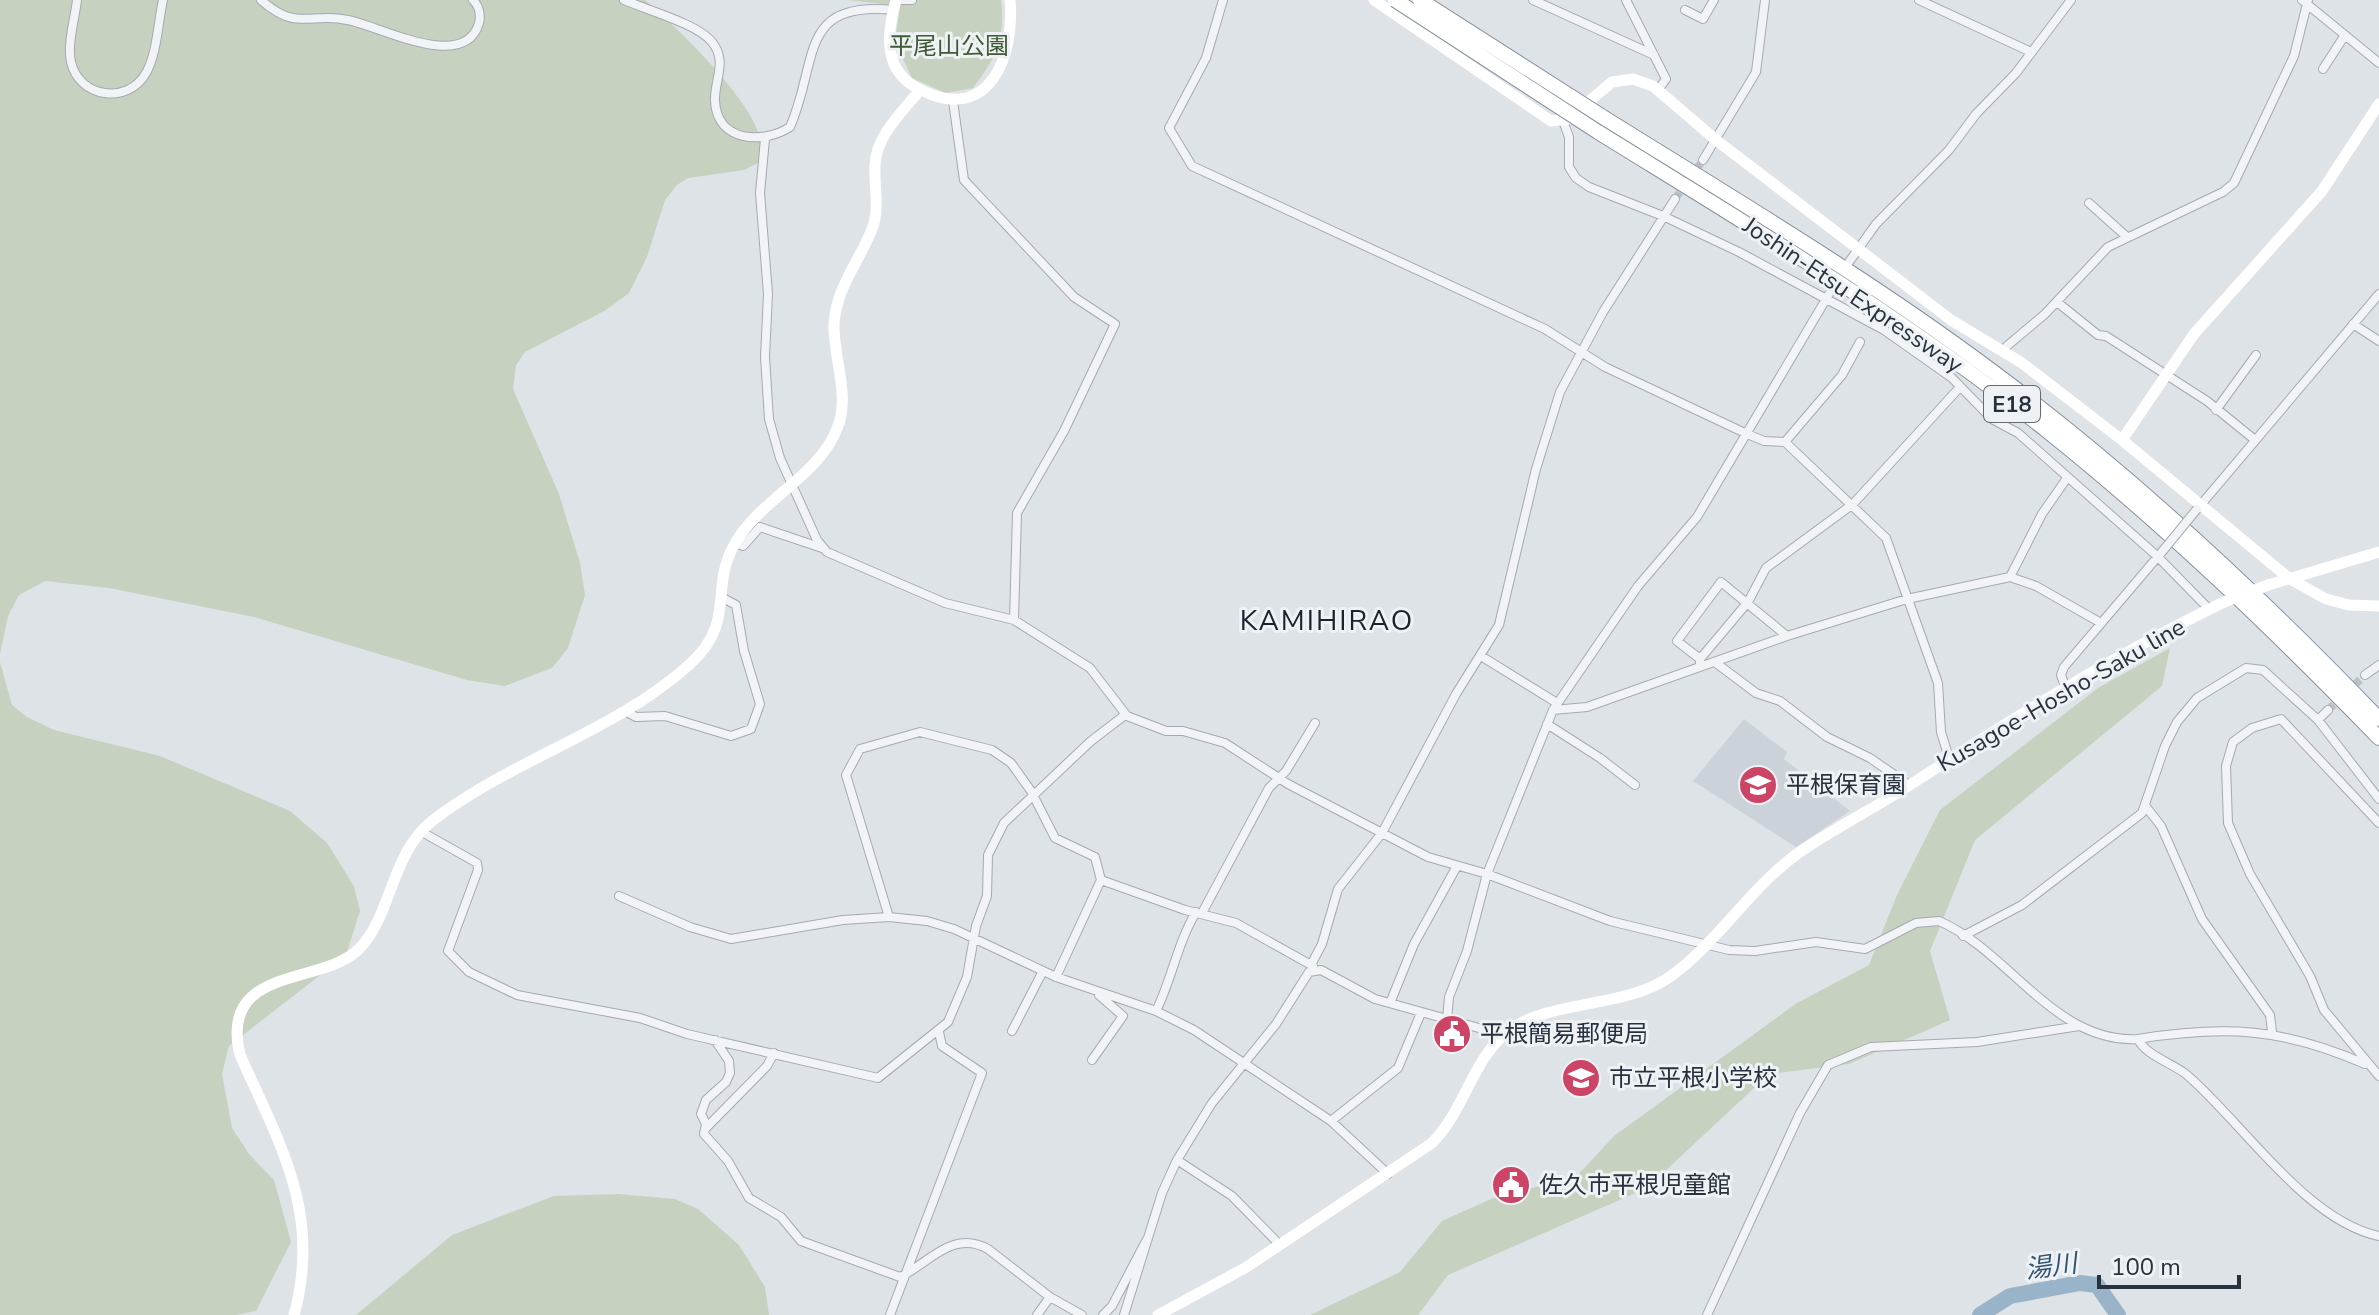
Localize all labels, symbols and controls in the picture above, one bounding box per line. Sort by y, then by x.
park label: 平尾山公園 [889,30,1009,62]
street label: Joshin-Etsu Expressway [1736,209,1970,381]
road number: E18 [1984,386,2040,422]
district label: KAMIHIRAO [1240,602,1414,640]
street label: Kusagoe-Hosho-Saku line [1931,611,2191,779]
school or university icon: 平根保育園 [1737,764,1779,806]
place label: 平根保育園 [1786,769,1906,801]
public building icon: 平根簡易郵便局 [1431,1013,1473,1055]
place label: 平根簡易郵便局 [1480,1018,1648,1050]
school or university icon: 市立平根小学校 [1560,1057,1602,1099]
place label: 市立平根小学校 [1609,1062,1777,1094]
public building icon: 佐久市平根児童館 [1490,1164,1532,1206]
place label: 佐久市平根児童館 [1539,1169,1731,1201]
scale bar [2099,1239,2239,1289]
water label: 湯川 [2023,1245,2082,1287]
text: 100 m [2111,1251,2181,1283]

